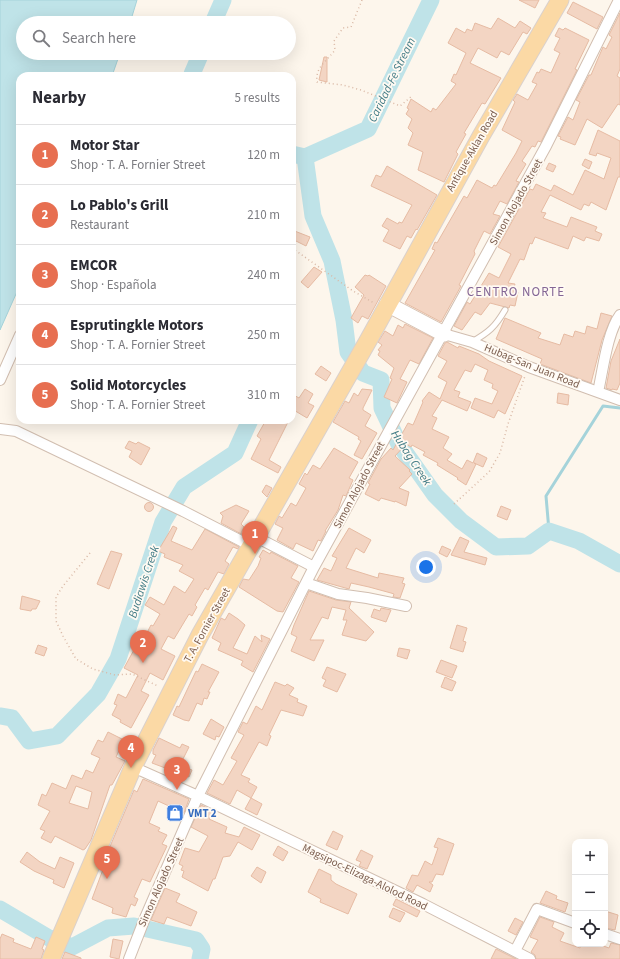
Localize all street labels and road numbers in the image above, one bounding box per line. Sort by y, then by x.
street label: Antique-Aklan Road [443,108,501,194]
street label: Simon Alojado Street [486,156,546,248]
street label: Hubag-San Juan Road [482,340,582,392]
street label: Simon Alojado Street [330,439,388,531]
street label: T. A. Fornier Street [180,585,234,665]
street label: Simon Alojado Street [134,835,188,929]
street label: Magsipoc-Elizaga-Alolod Road [300,840,430,914]

